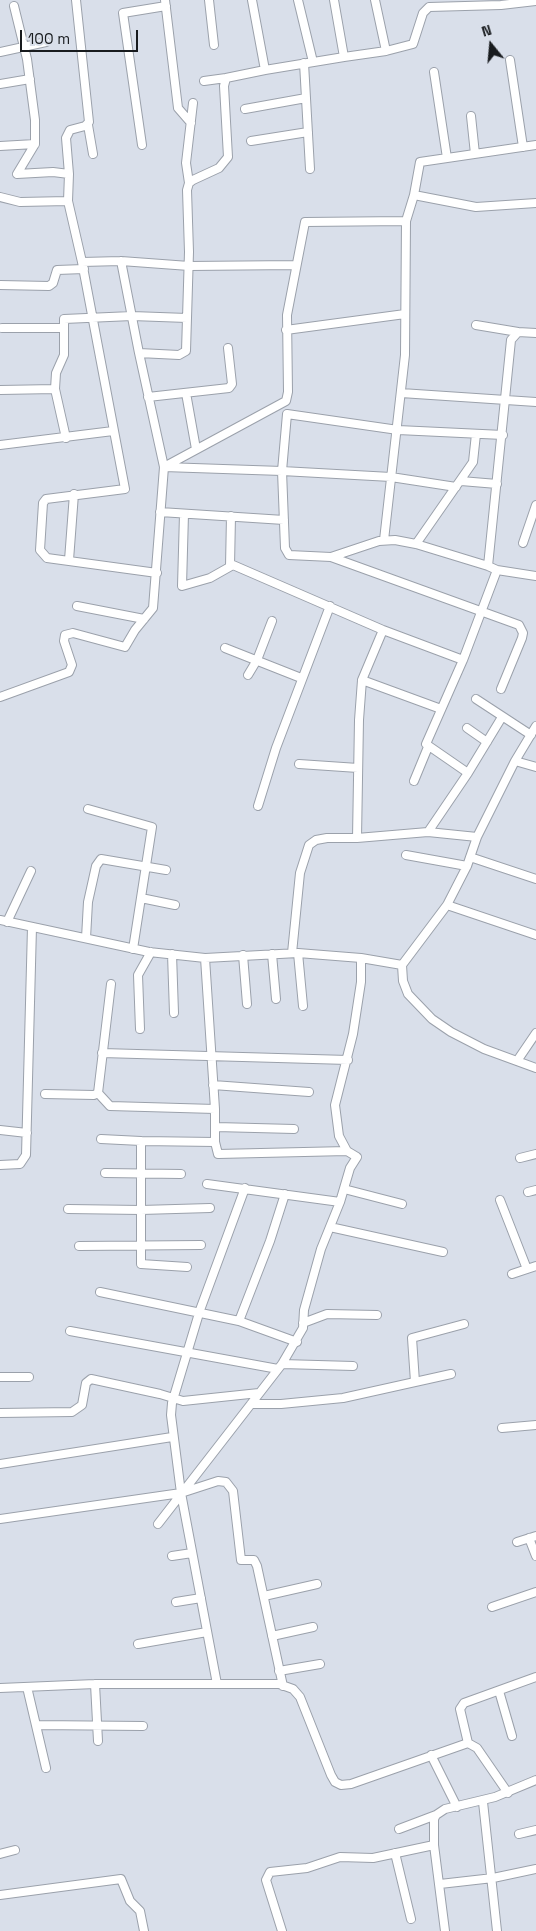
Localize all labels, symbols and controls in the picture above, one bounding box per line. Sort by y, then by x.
scale bar [22,20,140,52]
north arrow [466,20,516,70]
text: N [479,21,494,41]
text: 100 m [28,29,70,48]

